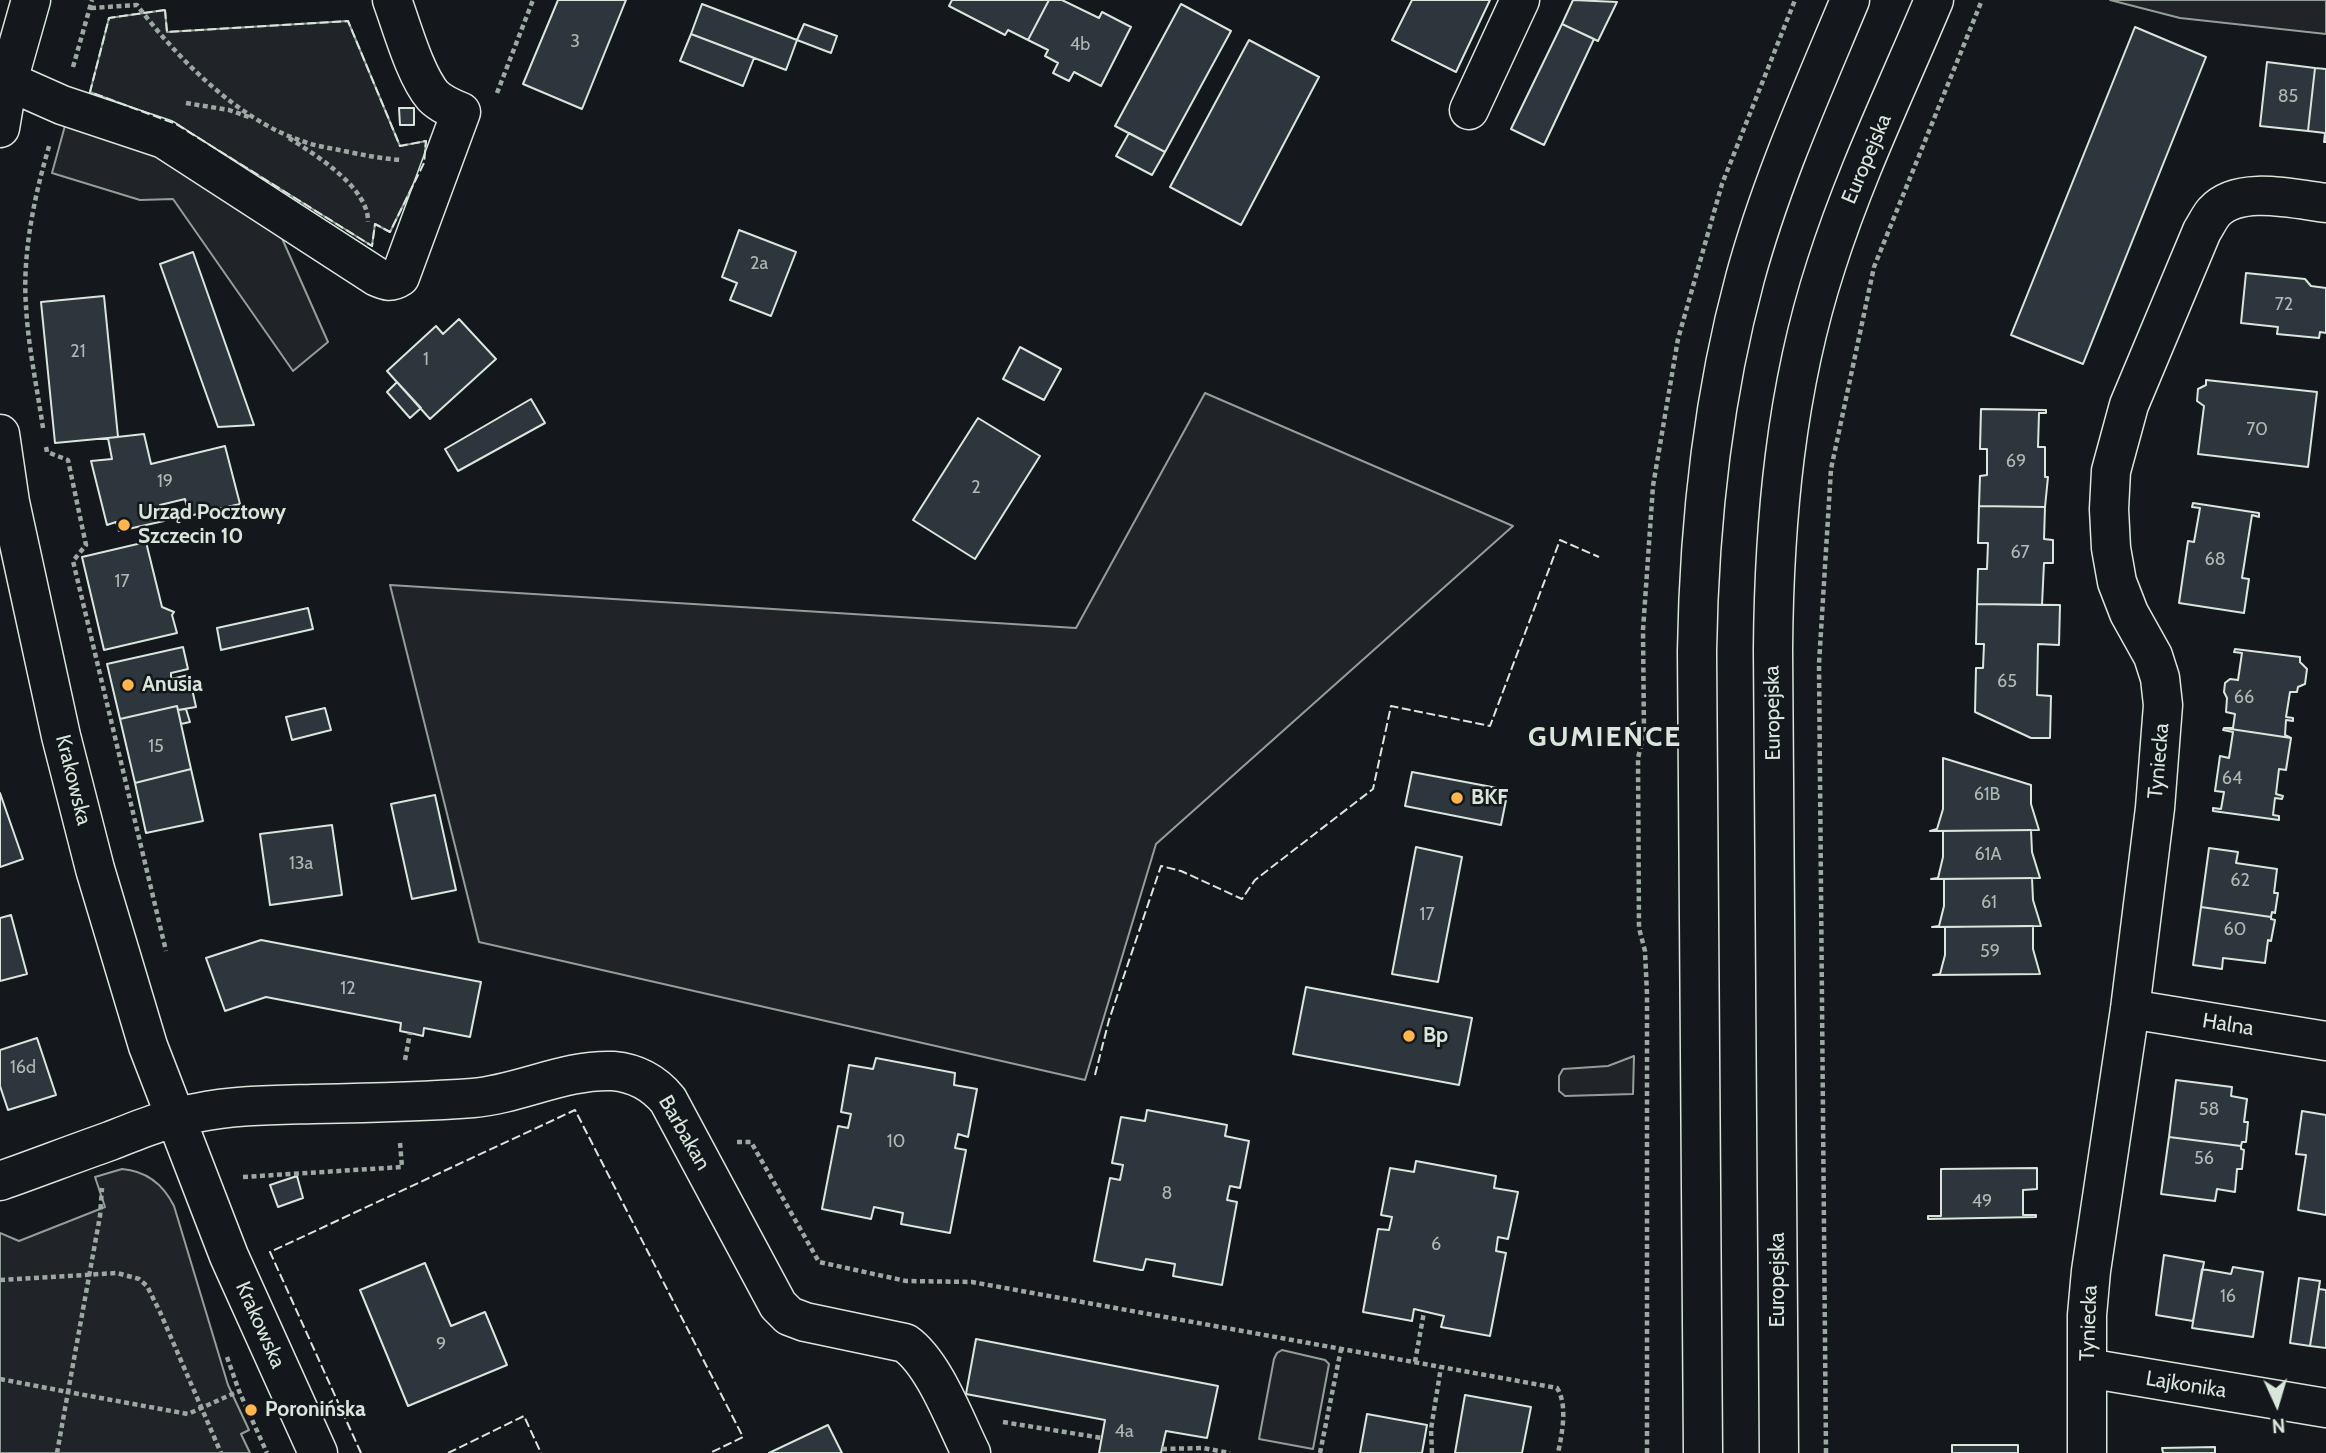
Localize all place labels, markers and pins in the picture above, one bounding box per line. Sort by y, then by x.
place label: Urząd Pocztowy Szczecin 10 [138,500,286,550]
marker: Urząd Pocztowy Szczecin 10 [116,517,132,533]
place label: Anusia [142,672,203,698]
marker: Anusia [120,677,136,693]
place label: BKF [1471,785,1508,811]
marker: BKF [1449,790,1465,806]
place label: Bp [1423,1023,1448,1049]
marker: Bp [1401,1028,1417,1044]
place label: Poronińska [265,1397,366,1423]
marker: Poronińska [243,1402,259,1418]

